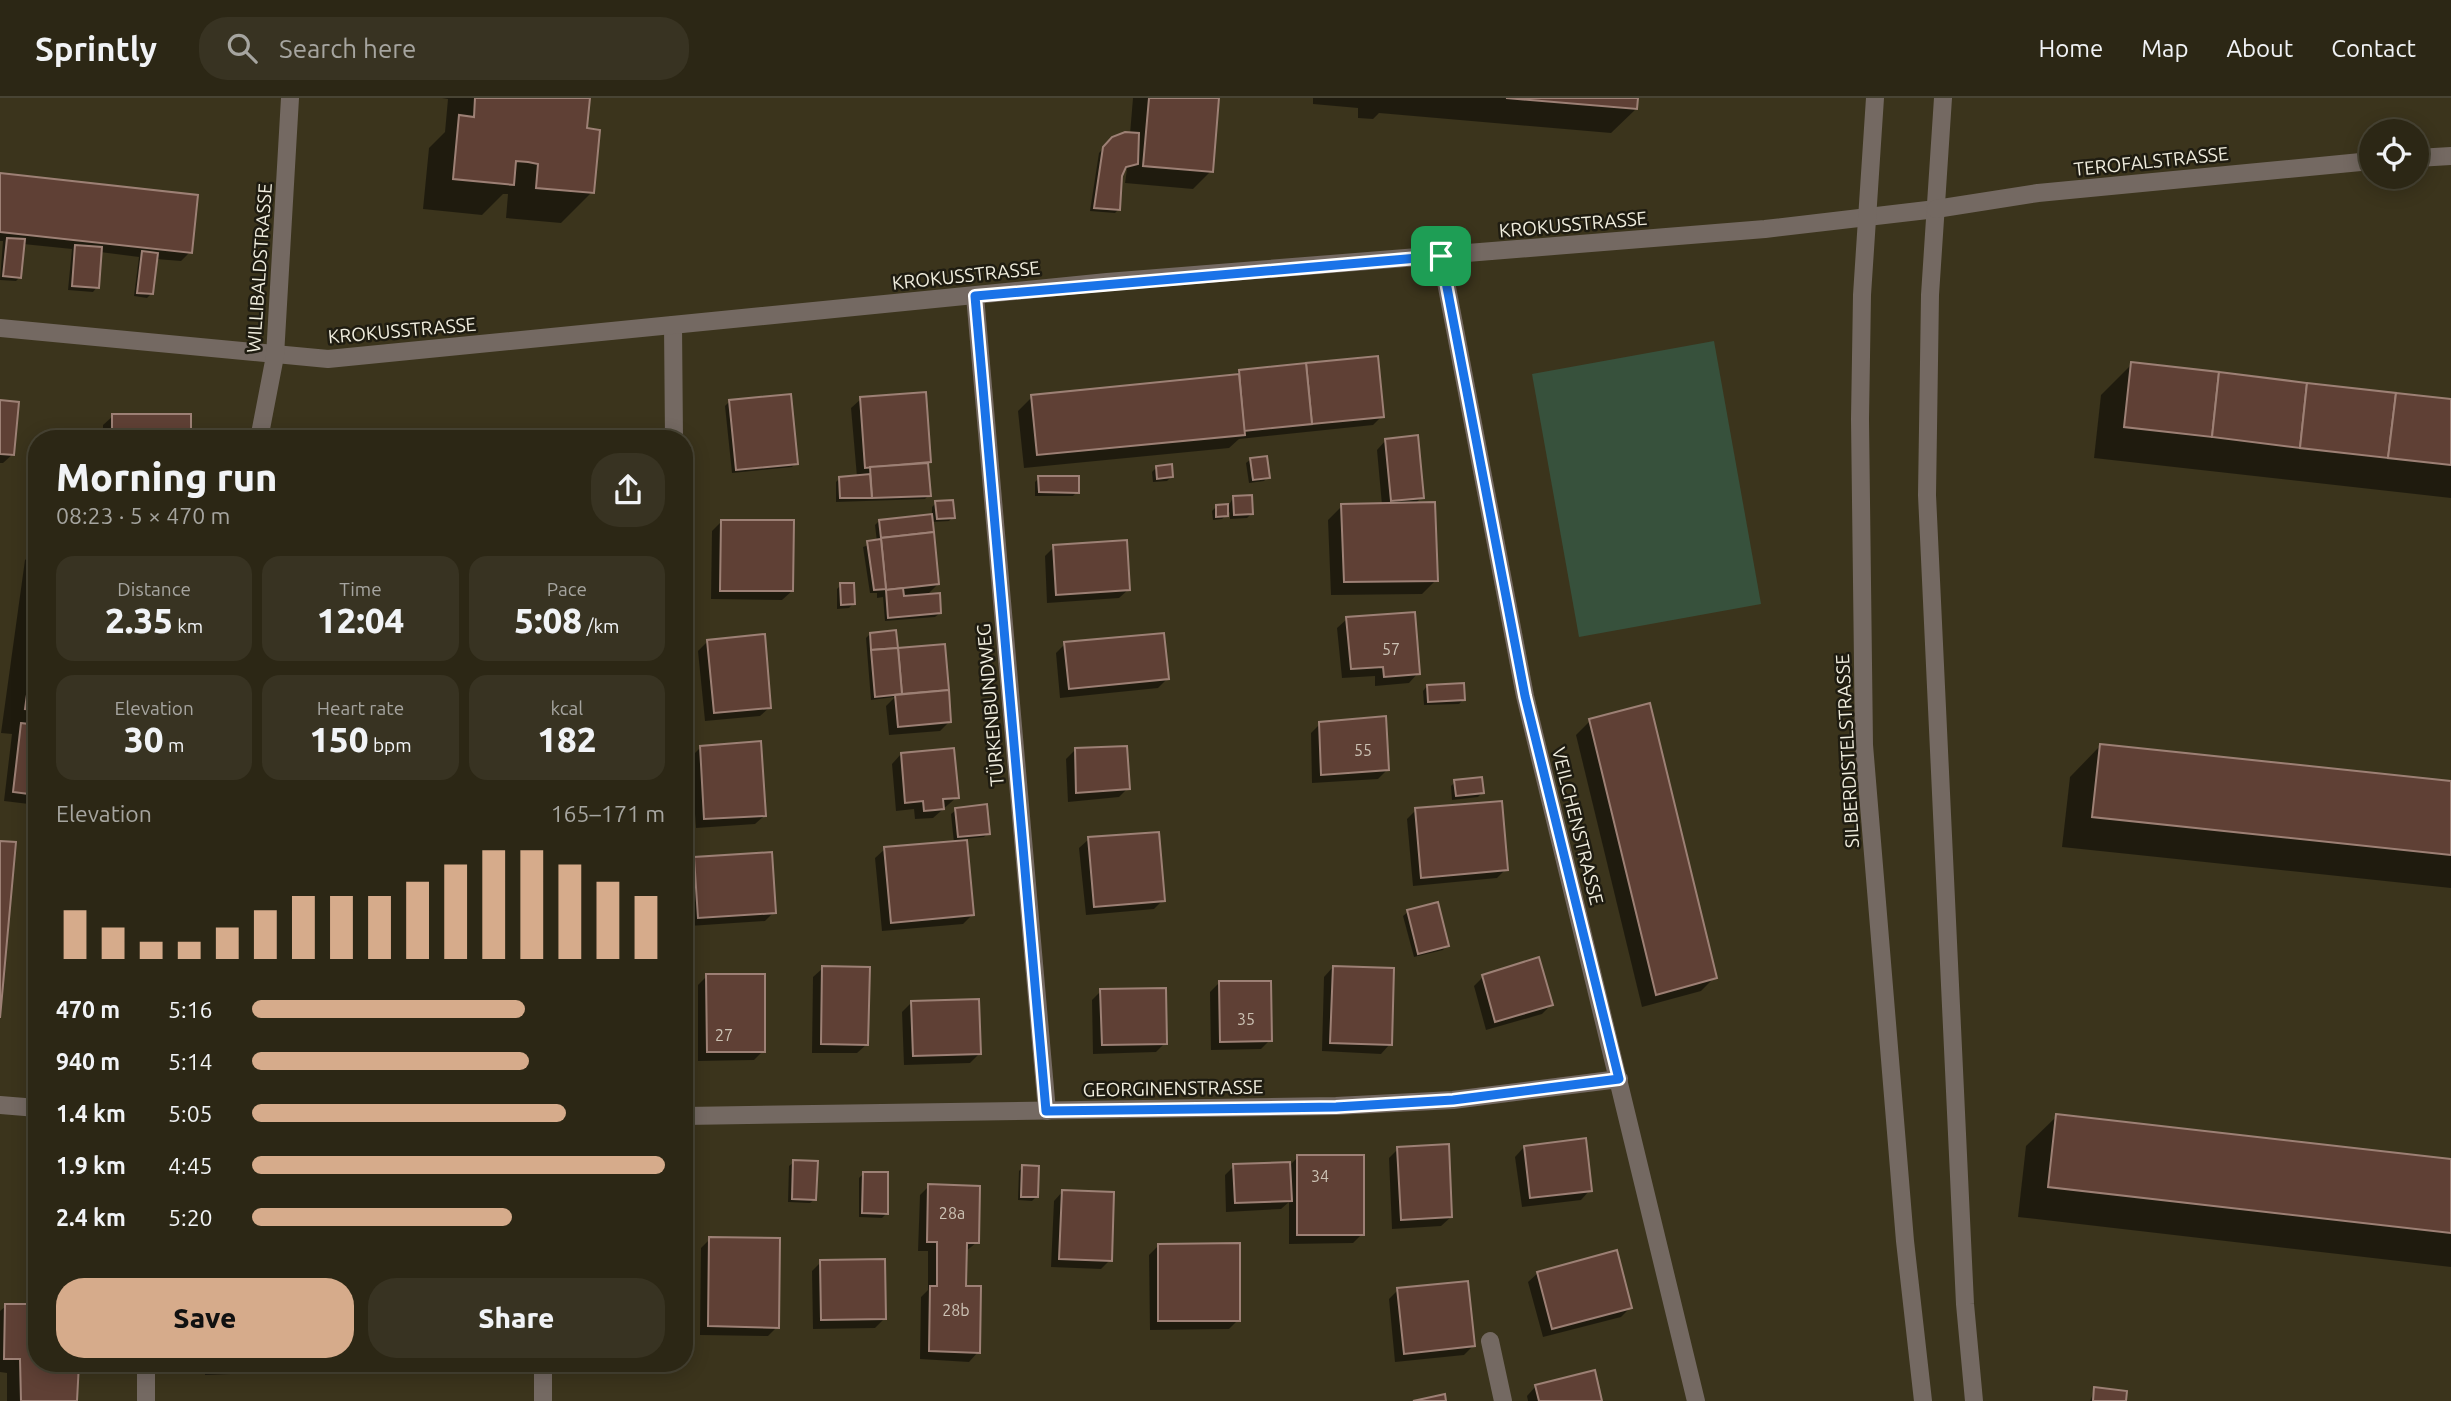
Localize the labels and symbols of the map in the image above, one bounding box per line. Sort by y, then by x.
street label: TEROFALSTRASSE [2073,142,2229,180]
street label: WILLIBALDSTRASSE [242,182,276,354]
street label: KROKUSSTRASSE [1498,207,1648,241]
pin [1411,226,1471,286]
street label: KROKUSSTRASSE [891,256,1041,294]
street label: KROKUSSTRASSE [327,313,477,347]
street label: TÜRKENBUNDWEG [972,623,1008,787]
house number: 57 [1382,640,1400,658]
street label: SILBERDISTELSTRASSE [1831,653,1863,849]
house number: 55 [1354,741,1372,759]
street label: VEILCHENSTRASSE [1548,745,1608,907]
house number: 35 [1237,1010,1255,1028]
house number: 27 [715,1026,733,1044]
street label: GEORGINENSTRASSE [1082,1075,1264,1101]
house number: 34 [1311,1167,1329,1185]
house number: 28a [939,1204,965,1222]
house number: 28b [942,1301,970,1319]

